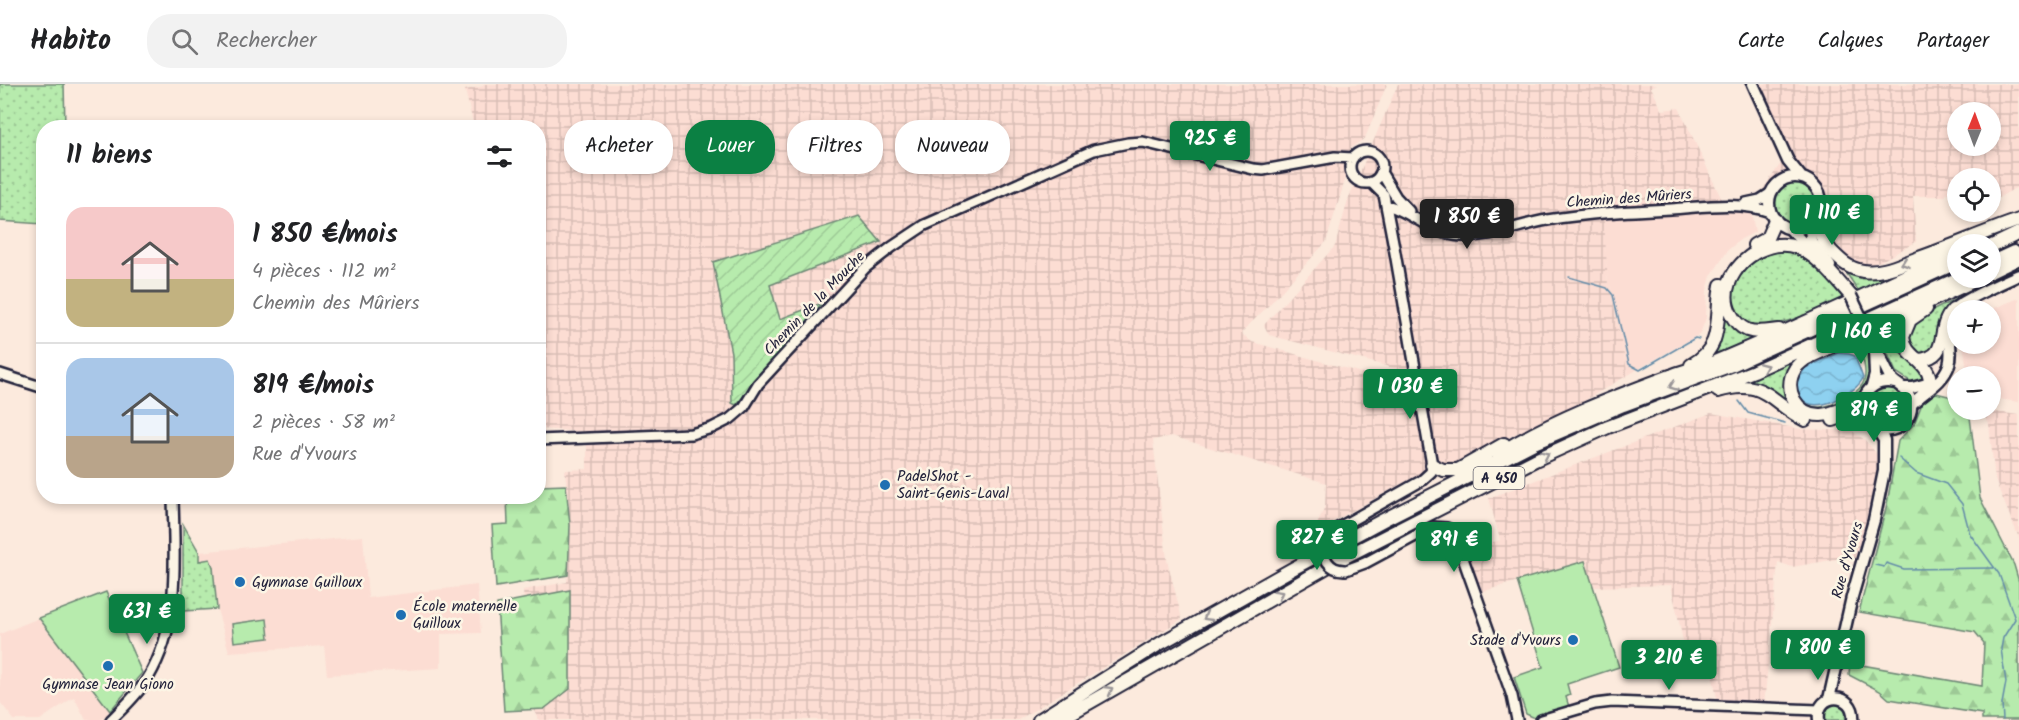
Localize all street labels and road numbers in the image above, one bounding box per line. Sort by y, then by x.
street label: Chemin des Mûriers [1566,183,1693,215]
street label: Chemin de la Mouche [758,246,871,362]
road number: A 450 [1474,467,1524,489]
street label: Rue d'Yvours [1826,519,1871,601]

